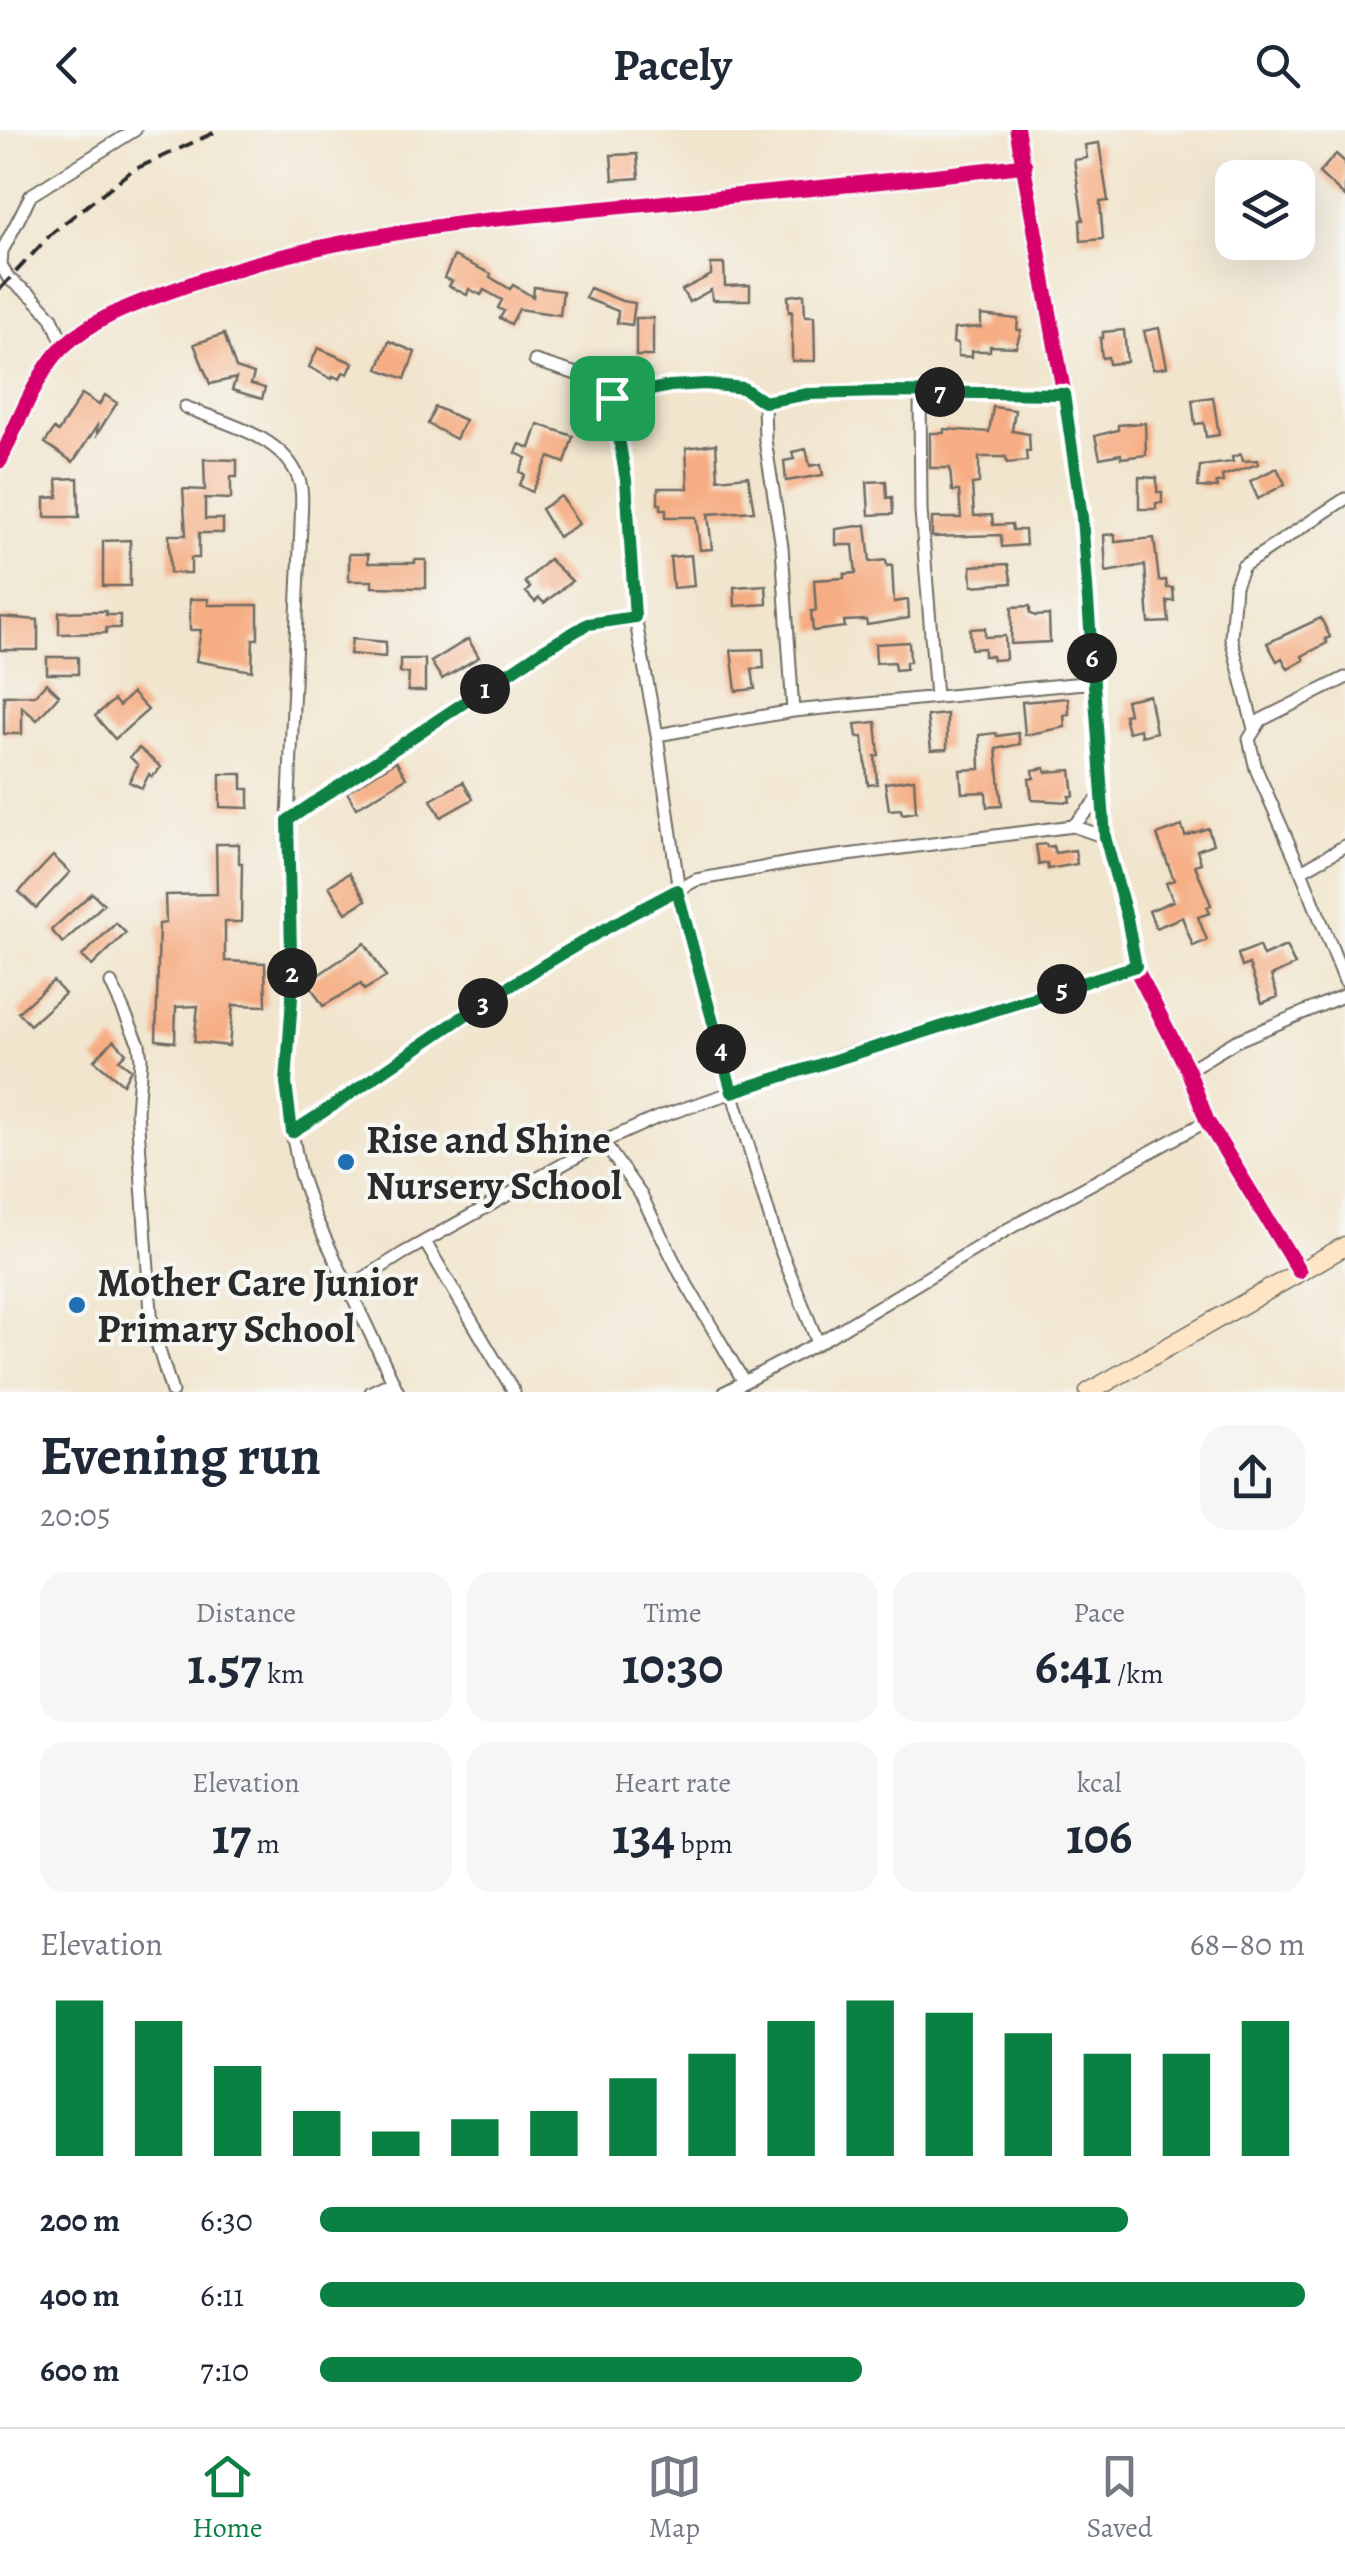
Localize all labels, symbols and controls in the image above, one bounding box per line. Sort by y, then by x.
text: Pacely [613,34,732,96]
icon: back [40,38,95,93]
icon: search [1250,38,1305,93]
map controls [1215,160,1315,260]
button: layers [1215,160,1315,260]
pin [570,356,655,441]
pin: 7 [915,367,965,417]
icon: arrive [585,371,640,426]
text: 7 [934,373,946,411]
pin: 6 [1067,633,1117,683]
text: 6 [1085,639,1099,677]
pin: 1 [460,664,510,714]
text: 1 [480,670,490,708]
pin: 2 [267,948,317,998]
text: 2 [285,954,299,992]
pin: 5 [1037,964,1087,1014]
text: 5 [1056,970,1068,1008]
pin: 3 [458,978,508,1028]
text: 3 [477,984,489,1022]
pin: 4 [696,1024,746,1074]
text: 4 [714,1030,728,1068]
place label: Rise and Shine Nursery School [366,1112,622,1213]
marker: Rise and Shine Nursery School [335,1151,357,1173]
place label: Mother Care Junior Primary School [97,1255,419,1356]
marker: Mother Care Junior Primary School [66,1294,88,1316]
text: Evening run [40,1418,321,1493]
button: share [1200,1425,1305,1530]
text: 20:05 [40,1493,111,1537]
text: Distance [196,1594,296,1632]
text: Time [643,1594,702,1632]
text: Pace [1073,1594,1125,1632]
text: 1.57 [187,1632,262,1700]
text: 10:30 [622,1632,723,1700]
text: 6:41 [1035,1632,1112,1700]
text: km [262,1655,304,1693]
text: /km [1112,1655,1163,1693]
text: Elevation [192,1764,300,1802]
text: Heart rate [614,1764,731,1802]
text: kcal [1077,1764,1122,1802]
text: 17 [212,1802,251,1870]
text: 134 [612,1802,675,1870]
text: 106 [1066,1802,1132,1870]
text: m [251,1825,280,1863]
text: bpm [675,1825,733,1863]
text: Elevation [40,1922,163,1966]
text: 68–80 m [1190,1922,1305,1966]
text: 200 m [40,2198,120,2242]
text: 6:30 [200,2198,253,2242]
text: 400 m [40,2273,120,2317]
text: 6:11 [200,2273,244,2317]
text: 600 m [40,2348,120,2392]
text: 7:10 [200,2348,249,2392]
tab: Home [192,2449,263,2547]
tab: Map [647,2449,702,2547]
tab: Saved [1086,2449,1153,2547]

